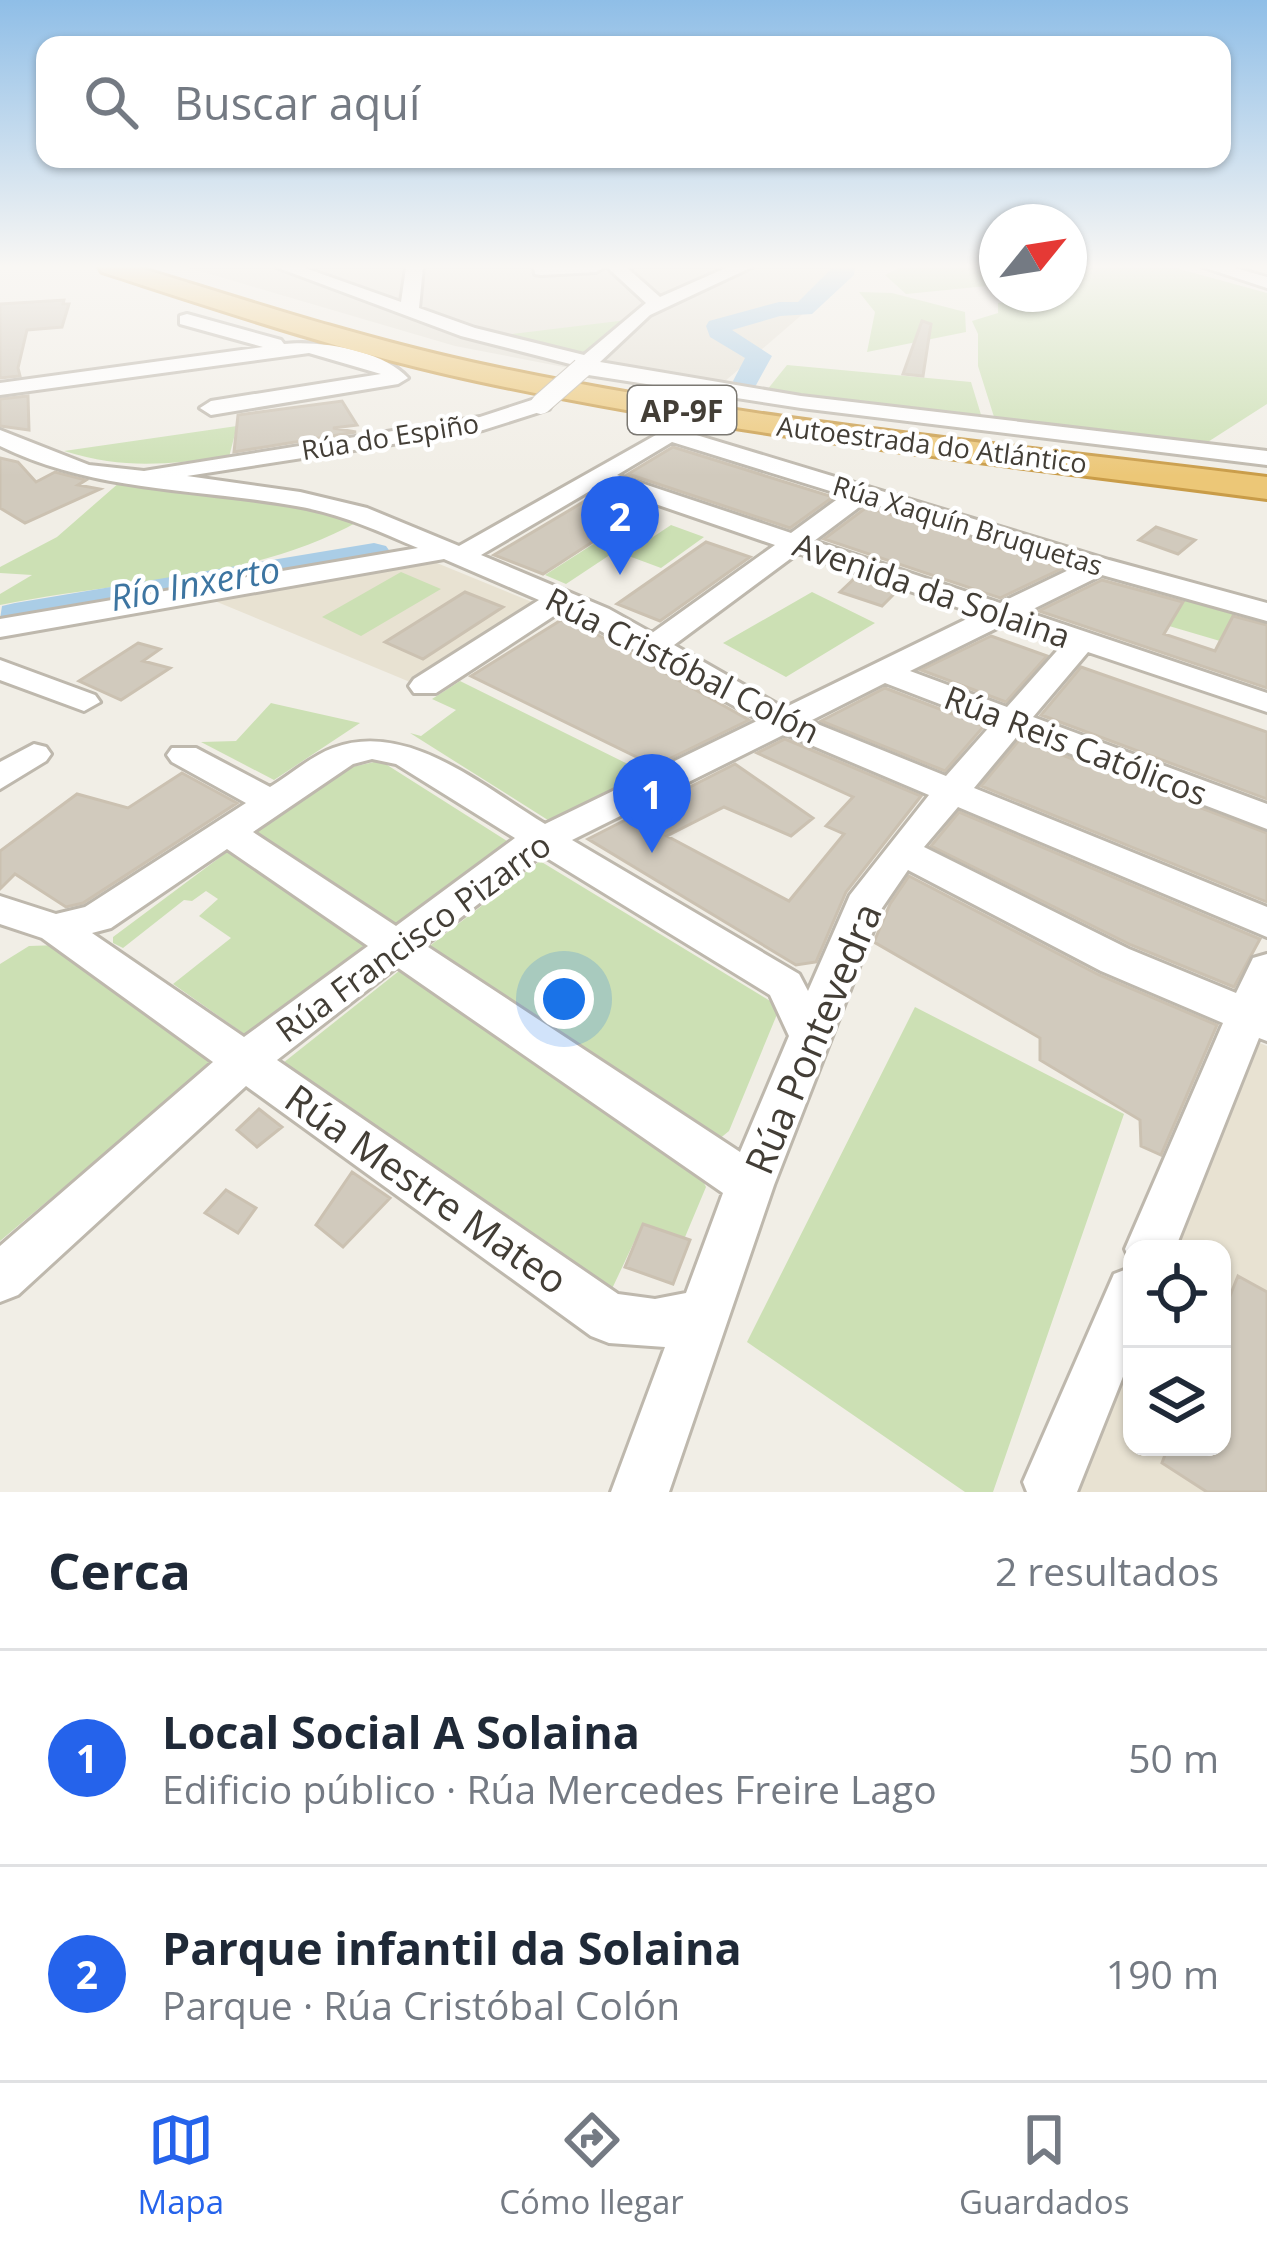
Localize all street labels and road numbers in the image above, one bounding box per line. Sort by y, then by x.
road number: AP-9F [628,386,736,434]
street label: Rúa do Espiño [299,404,481,468]
street label: Autoestrada do Atlántico [775,407,1089,481]
street label: Rúa Xaquín Bruquetas [829,466,1107,584]
street label: Avenida da Solaina [787,521,1077,659]
street label: Rúa Cristóbal Colón [538,576,828,754]
street label: Rúa Reis Católicos [938,674,1214,816]
street label: Rúa Francisco Pizarro [266,822,560,1052]
street label: Rúa Pontevedra [731,894,893,1182]
street label: Rúa Mestre Mateo [275,1071,579,1305]

